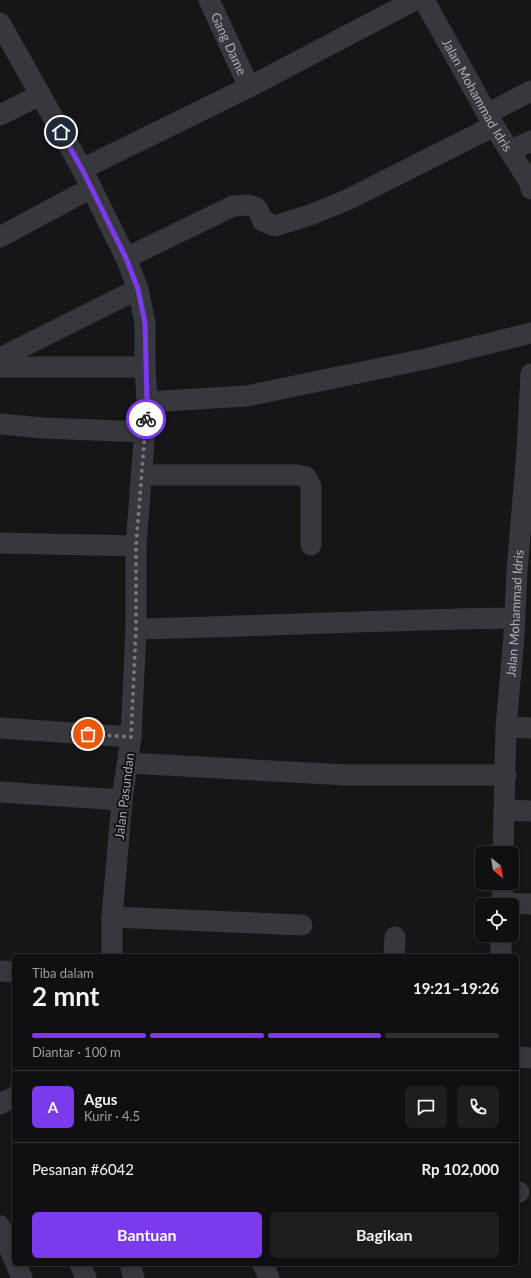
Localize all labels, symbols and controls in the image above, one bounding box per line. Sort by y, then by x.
street label: Gang Dame [208,10,250,78]
street label: Jalan Mohammad Idris [439,36,516,155]
pin [44,115,78,149]
icon: home [50,121,72,143]
courier [126,399,166,439]
icon: bike [135,408,157,430]
street label: Jalan Mohammad Idris [502,549,527,678]
pin [71,717,105,751]
icon: bag [77,723,99,745]
street label: Jalan Pasundan [111,752,137,840]
north arrow [475,846,519,890]
map controls [475,846,519,942]
button: locate [475,898,519,942]
text: Tiba dalam [32,965,94,981]
text: 19:21–19:26 [413,979,499,997]
text: 2 mnt [32,980,99,1012]
text: Diantar · 100 m [32,1044,121,1060]
button: chat [405,1086,447,1128]
button: phone [457,1086,499,1128]
text: Agus [84,1090,117,1108]
text: A [48,1098,58,1116]
text: Kurir · 4.5 [84,1108,140,1124]
text: Pesanan #6042 [32,1160,134,1178]
text: Rp 102,000 [422,1160,499,1178]
button: Bantuan [32,1212,262,1258]
button: Bagikan [270,1212,499,1258]

